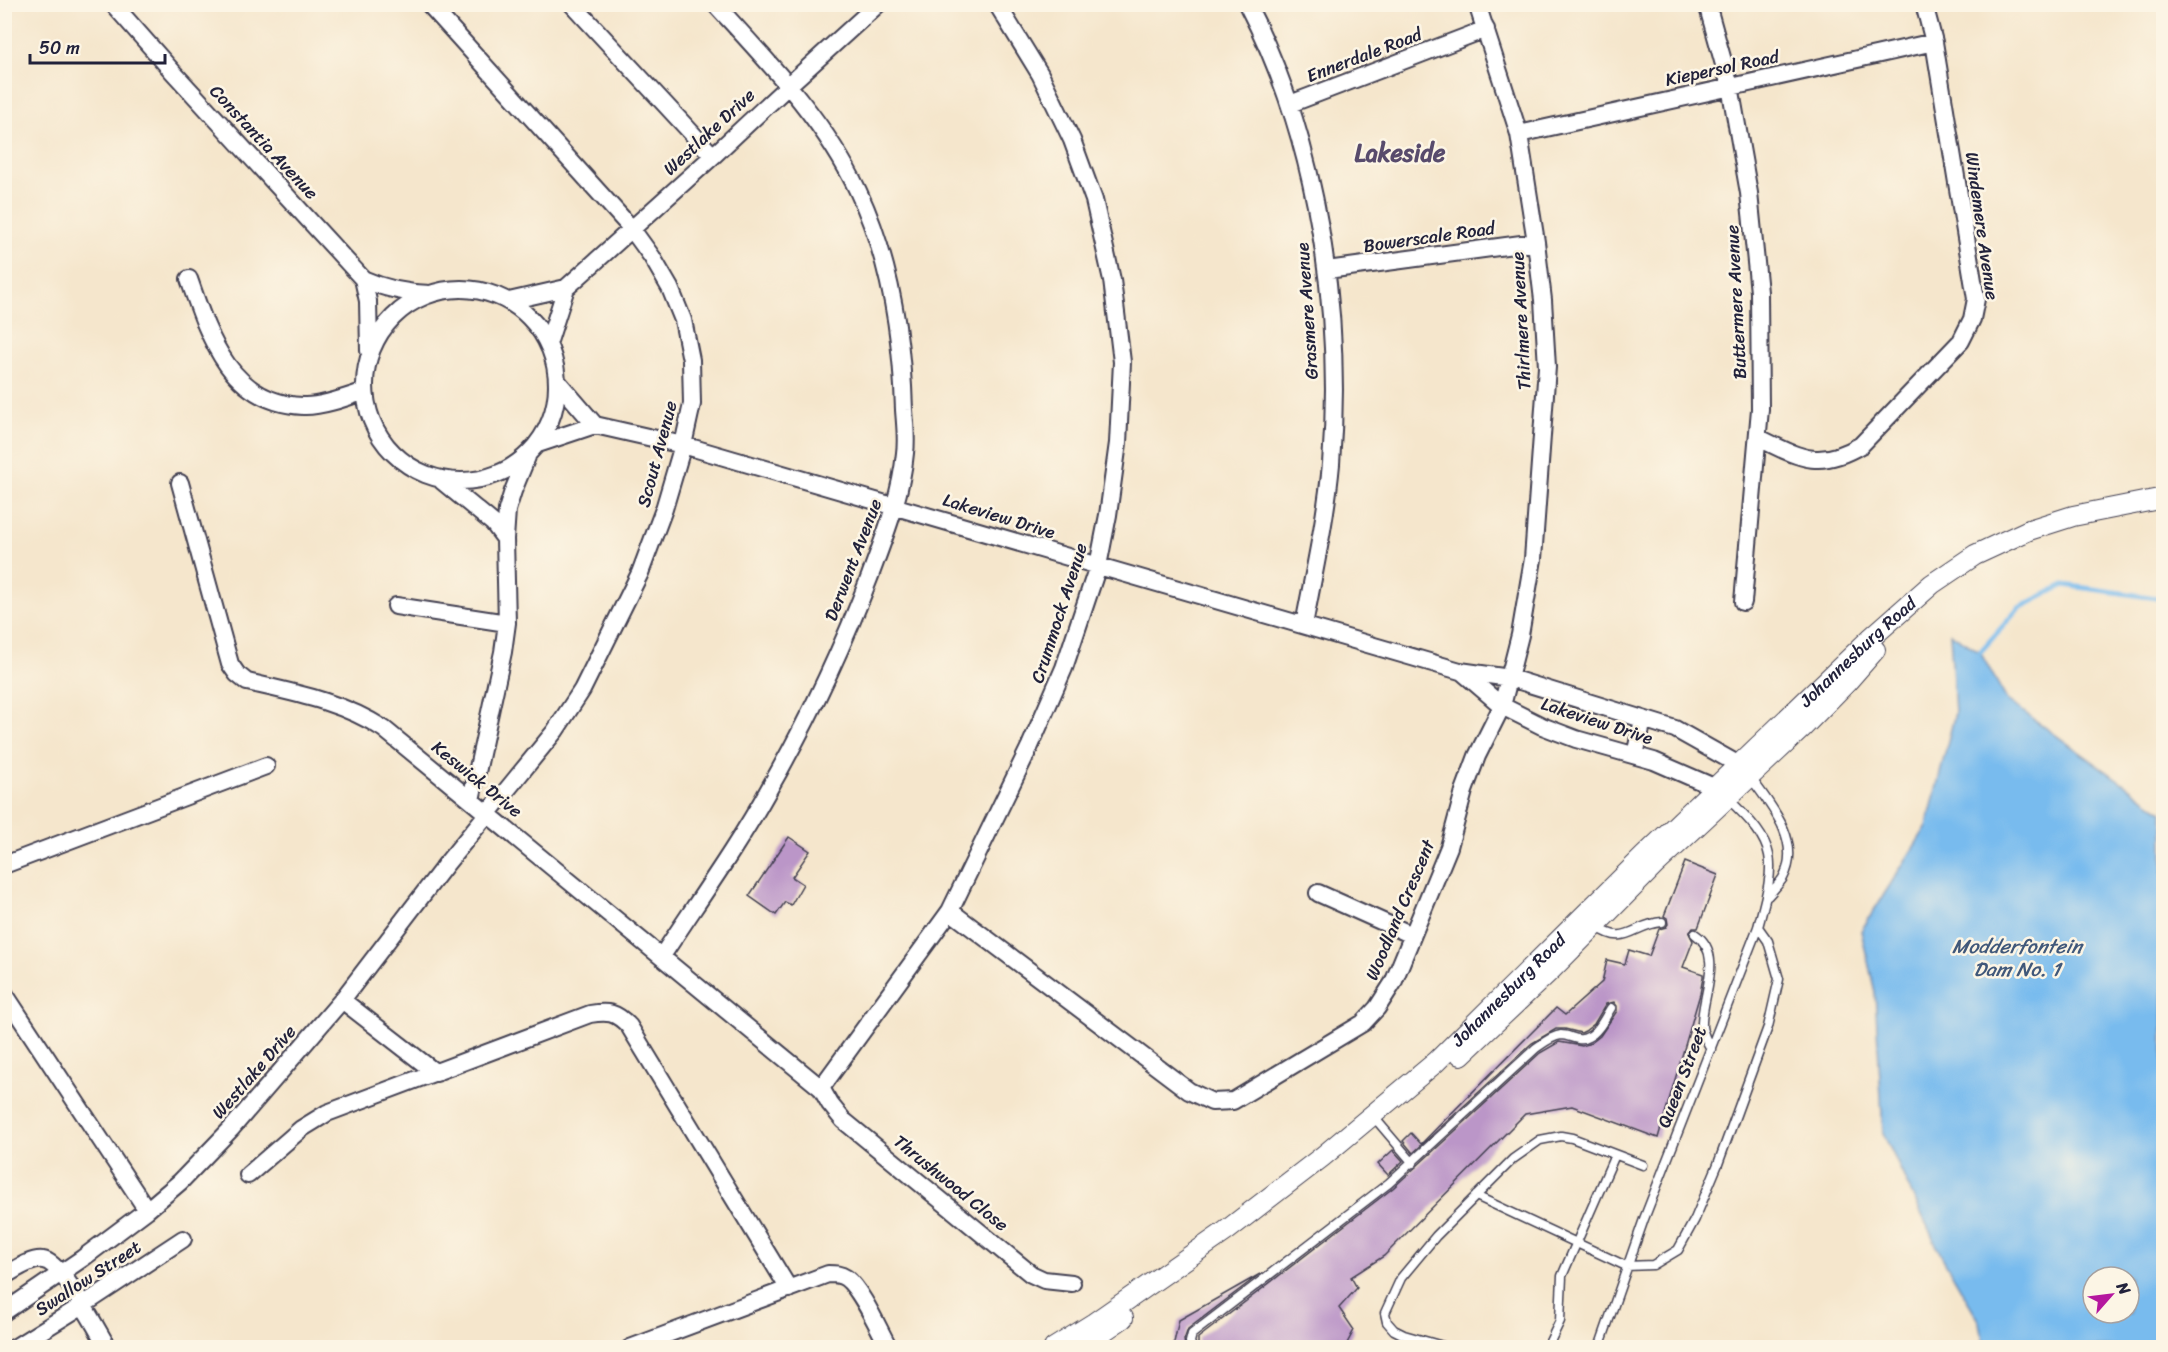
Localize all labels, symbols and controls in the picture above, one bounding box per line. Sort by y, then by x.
street label: Ennerdale Road [1301,18,1428,92]
scale bar [30,27,165,65]
text: 50 m [39,32,80,64]
street label: Kiepersol Road [1662,40,1783,96]
street label: Constantia Avenue [202,77,326,207]
street label: Westlake Drive [655,80,763,184]
district label: Lakeside [1355,132,1446,174]
street label: Windemere Avenue [1956,150,2008,302]
street label: Bowerscale Road [1361,212,1498,262]
street label: Buttermere Avenue [1716,224,1756,380]
street label: Grasmere Avenue [1286,241,1328,381]
street label: Thirlmere Avenue [1501,251,1541,391]
street label: Scout Avenue [627,397,687,511]
street label: Lakeview Drive [939,484,1059,548]
street label: Derwent Avenue [815,494,891,626]
street label: Crummock Avenue [1021,539,1097,687]
street label: Johannesburg Road [1791,587,1925,716]
street label: Lakeview Drive [1537,688,1657,754]
street label: Keswick Drive [424,732,530,826]
street label: Woodland Crescent [1356,834,1444,985]
street label: Johannesburg Road [1443,924,1575,1055]
water label: Modderfontein Dam No. 1 [1952,929,2084,987]
street label: Westlake Drive [204,1017,304,1127]
street label: Queen Street [1648,1021,1716,1132]
street label: Thrushwood Close [886,1126,1016,1240]
street label: Swallow Street [28,1231,148,1325]
north arrow [2081,1265,2141,1325]
text: N [2108,1276,2140,1301]

